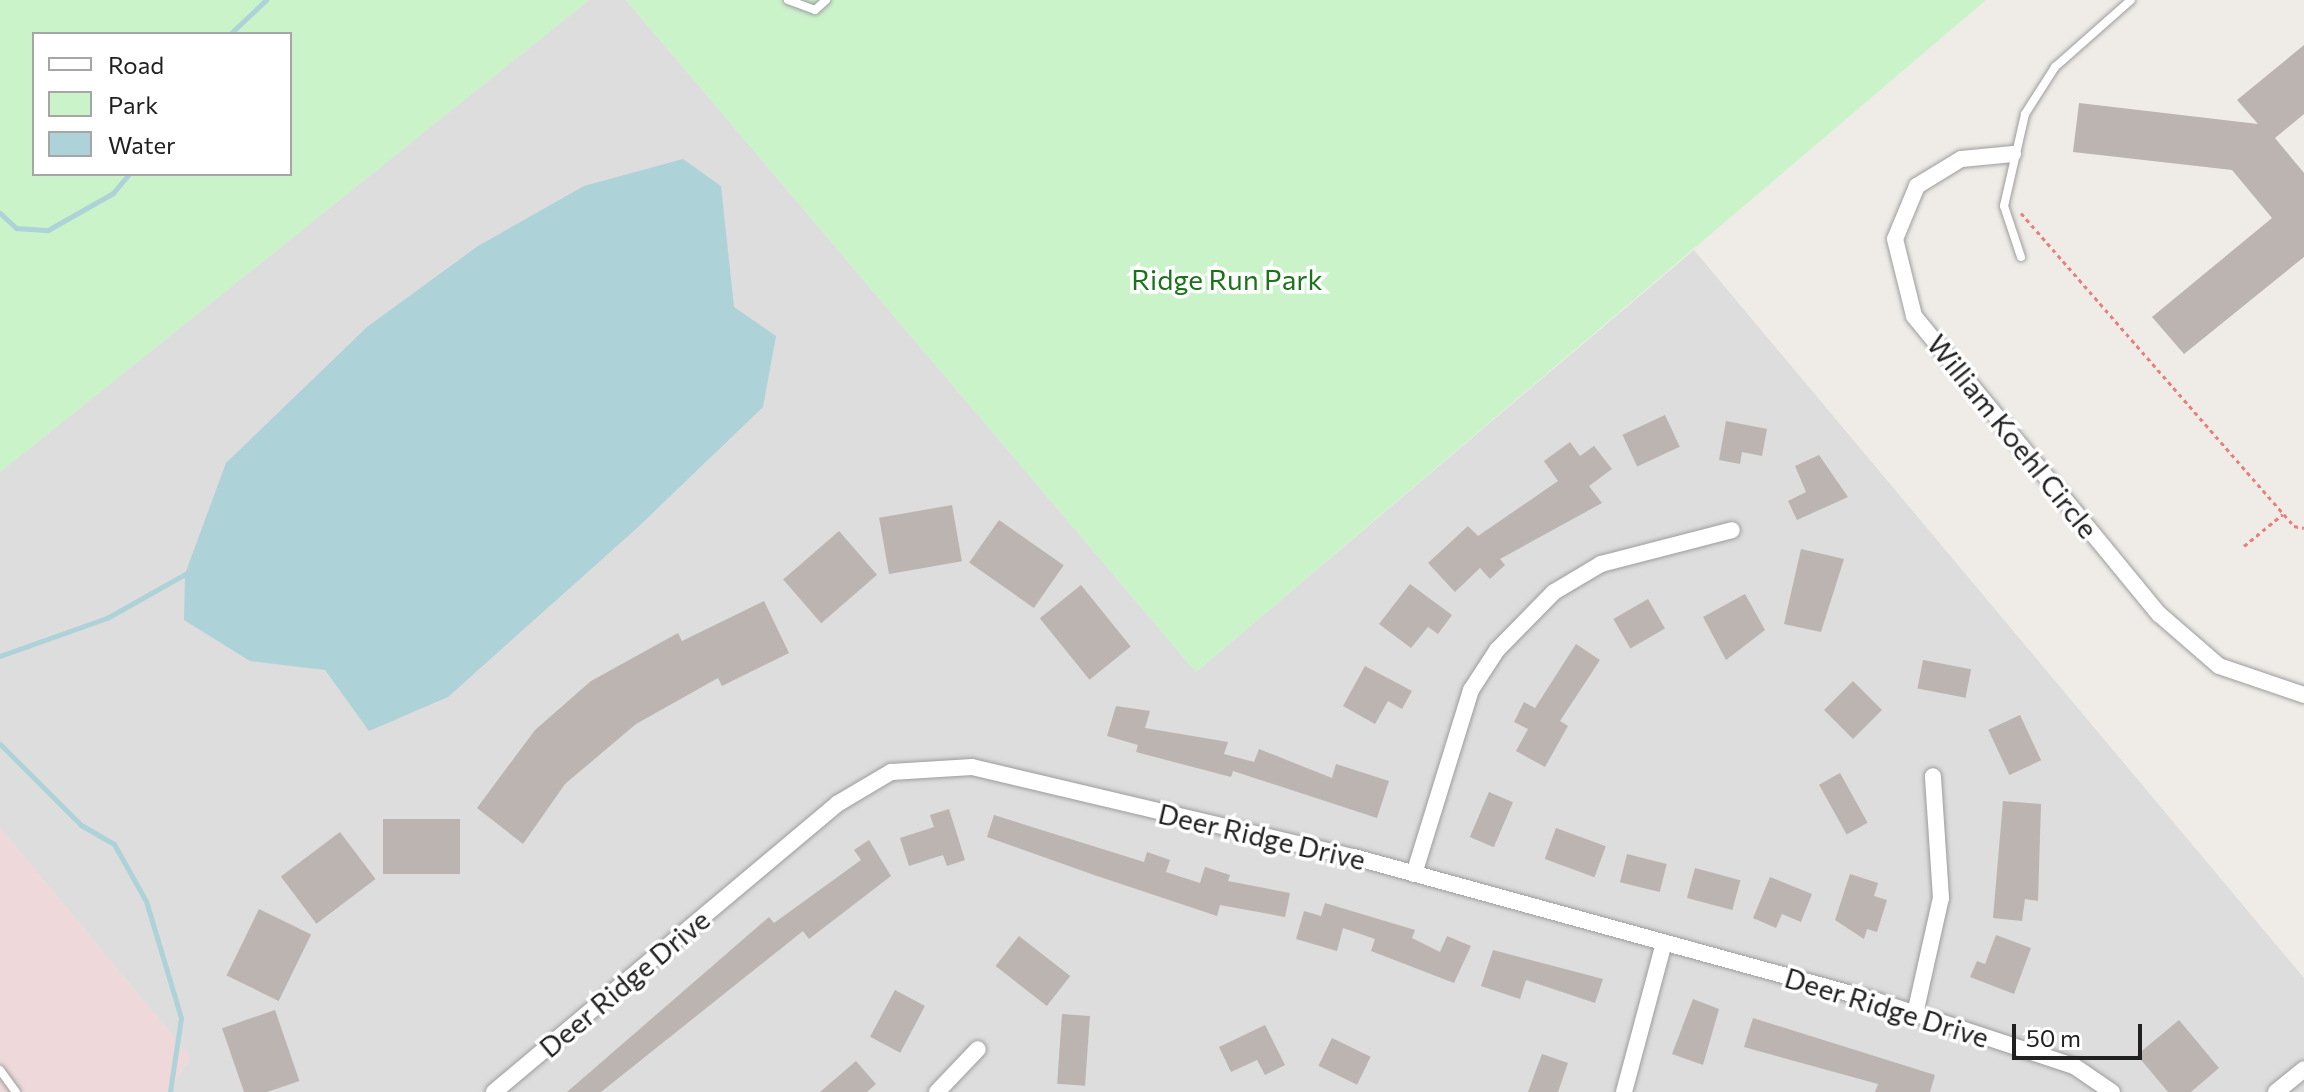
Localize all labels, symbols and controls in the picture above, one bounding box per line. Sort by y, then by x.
legend [32,32,292,176]
text: Road [108,50,164,79]
text: Park [108,90,158,119]
text: Water [108,130,176,159]
park label: Ridge Run Park [1131,262,1323,296]
street label: William Koehl Circle [1921,327,2105,545]
street label: Deer Ridge Drive [1155,796,1369,876]
street label: Deer Ridge Drive [532,902,716,1064]
street label: Deer Ridge Drive [1781,960,1993,1054]
scale bar [2016,1008,2146,1058]
text: 50 m [2026,1023,2081,1052]

